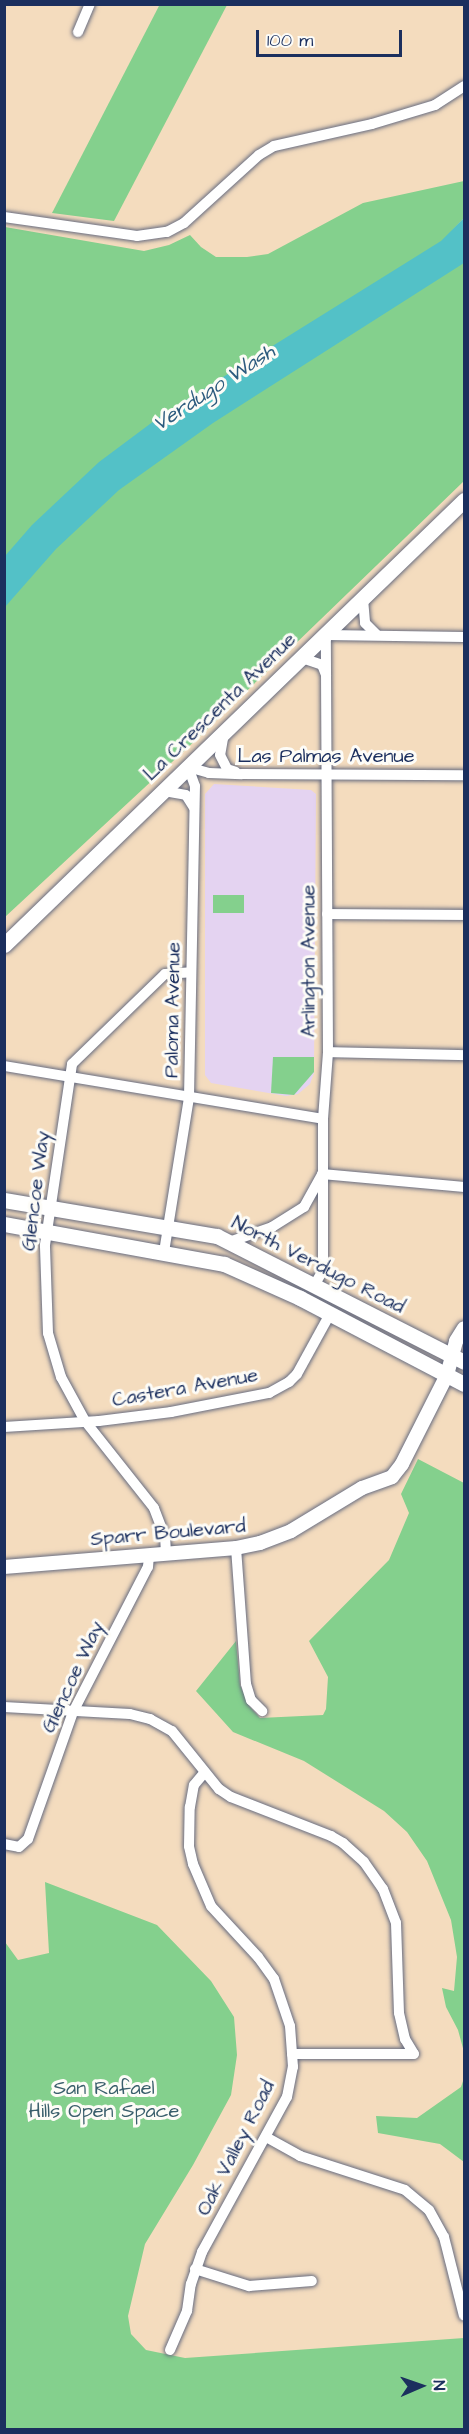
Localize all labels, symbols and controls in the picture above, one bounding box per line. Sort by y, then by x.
scale bar [259,18,404,56]
text: 100 m [267,28,313,53]
water label: Verdugo Wash [148,339,280,437]
street label: La Crescenta Avenue [139,628,301,786]
street label: Las Palmas Avenue [238,744,414,768]
street label: Arlington Avenue [297,885,321,1037]
street label: Paloma Avenue [160,942,186,1078]
street label: Glencoe Way [17,1130,55,1252]
street label: North Verdugo Road [227,1211,409,1319]
street label: Castera Avenue [110,1363,260,1413]
street label: Sparr Boulevard [89,1514,247,1552]
street label: Glencoe Way [37,1617,109,1737]
street label: Oak Valley Road [192,2076,280,2220]
park label: San Rafael Hills Open Space [29,2077,179,2124]
north arrow [391,2356,451,2416]
text: N [428,2380,450,2391]

